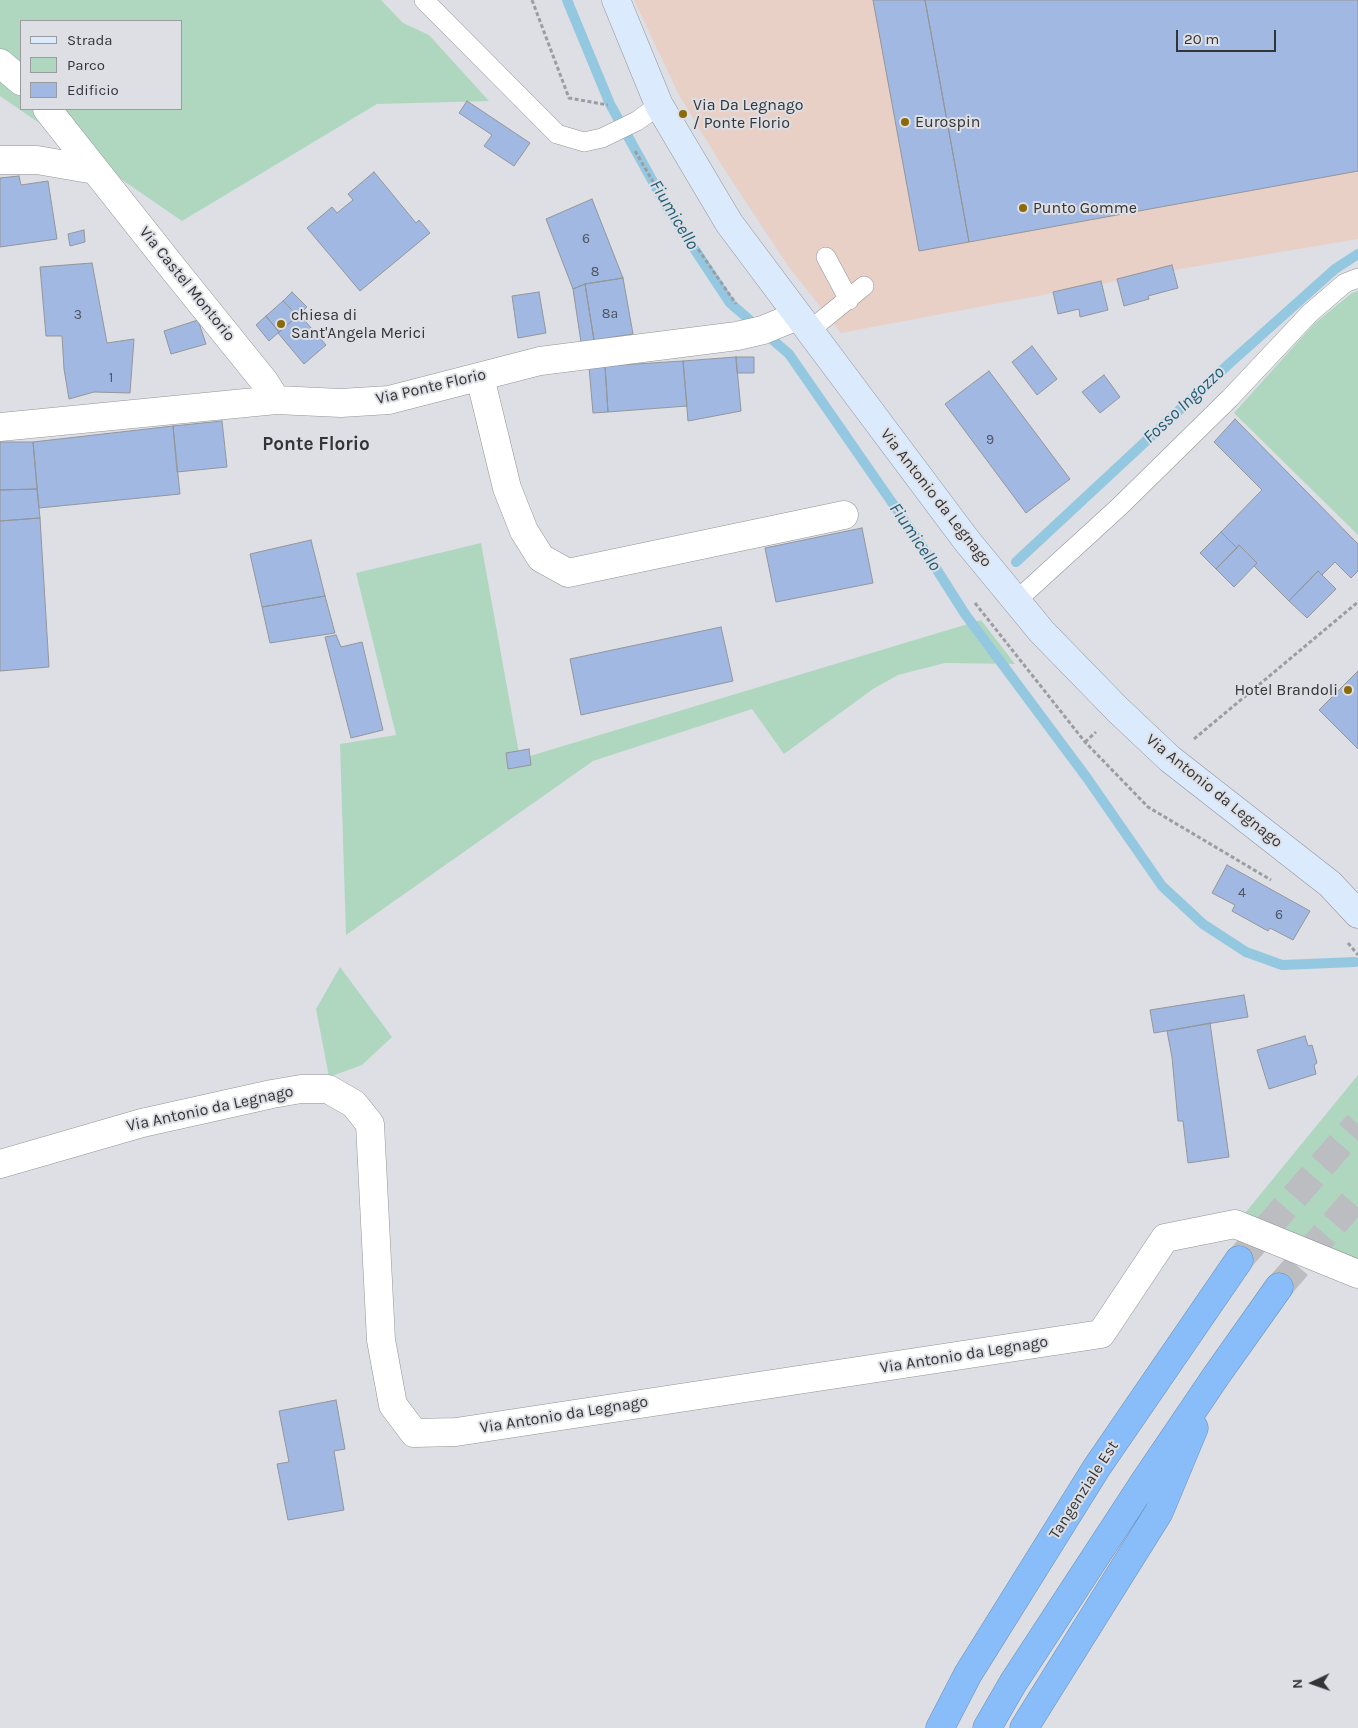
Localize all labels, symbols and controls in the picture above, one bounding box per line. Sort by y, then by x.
legend [20,20,182,110]
scale bar [1178,20,1278,52]
text: 20 m [1184,30,1219,48]
text: Strada [67,31,113,49]
text: Parco [67,56,105,74]
text: Edificio [67,81,119,99]
place label: Via Da Legnago / Ponte Florio [693,95,804,133]
marker: Via Da Legnago / Ponte Florio [677,108,689,120]
place label: Eurospin [915,112,980,132]
marker: Eurospin [899,116,911,128]
water label: Fiumicello [645,176,703,254]
place label: Punto Gomme [1033,198,1137,218]
marker: Punto Gomme [1017,202,1029,214]
street label: Via Castel Montorio [135,223,239,345]
house number: 6 [582,231,590,247]
house number: 8 [591,264,599,280]
place label: chiesa di Sant'Angela Merici [291,305,426,343]
house number: 8a [602,306,618,322]
house number: 3 [74,307,82,323]
marker: chiesa di Sant'Angela Merici [275,318,287,330]
water label: Fosso Ingozzo [1139,362,1229,448]
street label: Via Ponte Florio [374,365,488,409]
house number: 1 [109,370,113,386]
street label: Via Antonio da Legnago [876,425,996,571]
house number: 9 [986,432,994,448]
district label: Ponte Florio [262,434,370,456]
water label: Fiumicello [884,499,946,575]
place label: Hotel Brandoli [1234,680,1338,700]
marker: Hotel Brandoli [1342,684,1354,696]
street label: Via Antonio da Legnago [1142,730,1286,852]
house number: 4 [1238,885,1246,901]
house number: 6 [1275,907,1283,923]
street label: Via Antonio da Legnago [125,1082,295,1136]
street label: Via Antonio da Legnago [879,1332,1049,1378]
street label: Via Antonio da Legnago [479,1392,649,1438]
street label: Tangenziale Est [1045,1437,1123,1543]
north arrow [1288,1658,1338,1708]
text: N [1289,1678,1306,1689]

